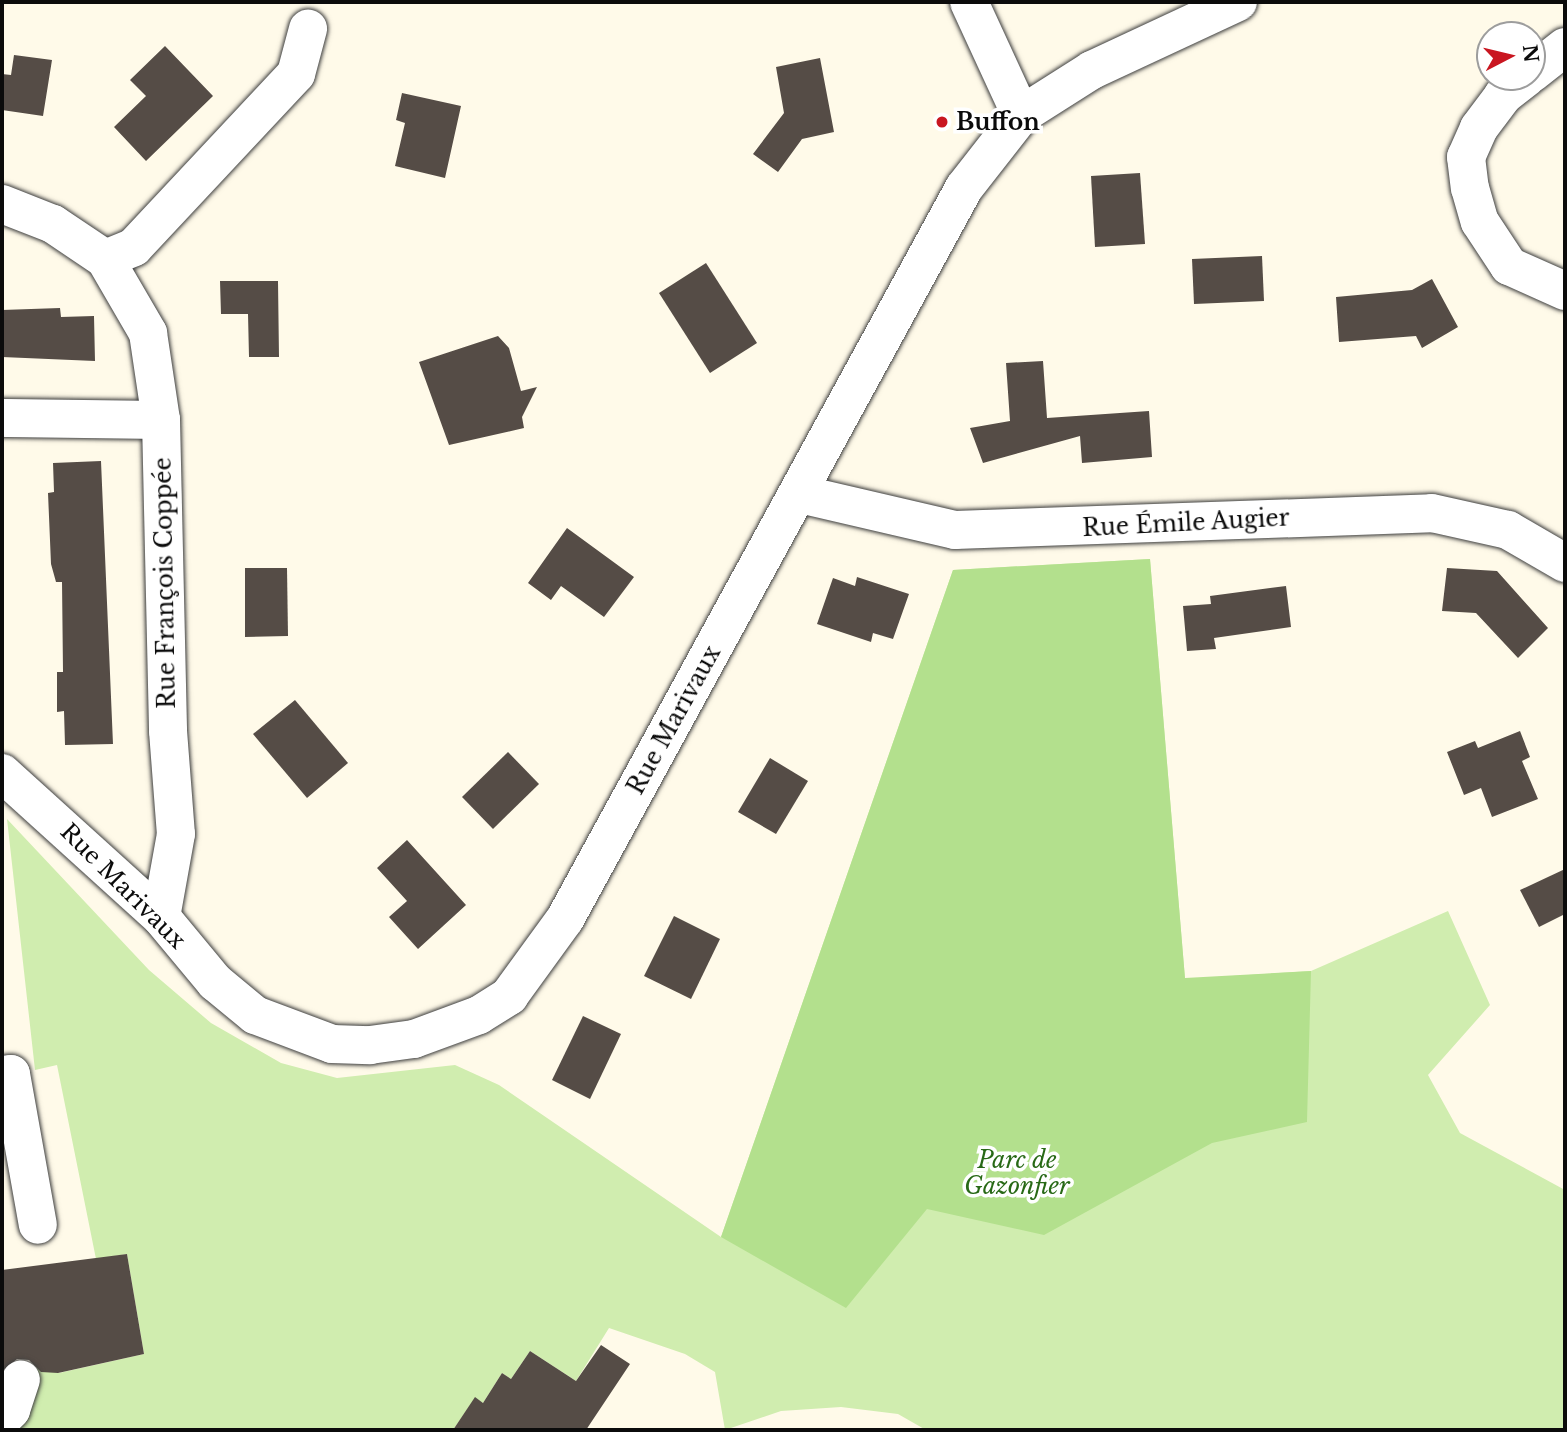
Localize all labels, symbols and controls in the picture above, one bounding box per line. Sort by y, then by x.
north arrow [1476,21,1546,91]
text: N [1518,43,1543,64]
place label: Buffon [956,108,1040,136]
marker: Buffon [934,114,950,130]
street label: Rue François Coppée [149,457,181,709]
street label: Rue Émile Augier [1081,504,1291,542]
street label: Rue Marivaux [622,641,726,799]
street label: Rue Marivaux [55,818,191,954]
park label: Parc de Gazonfier [964,1146,1070,1200]

